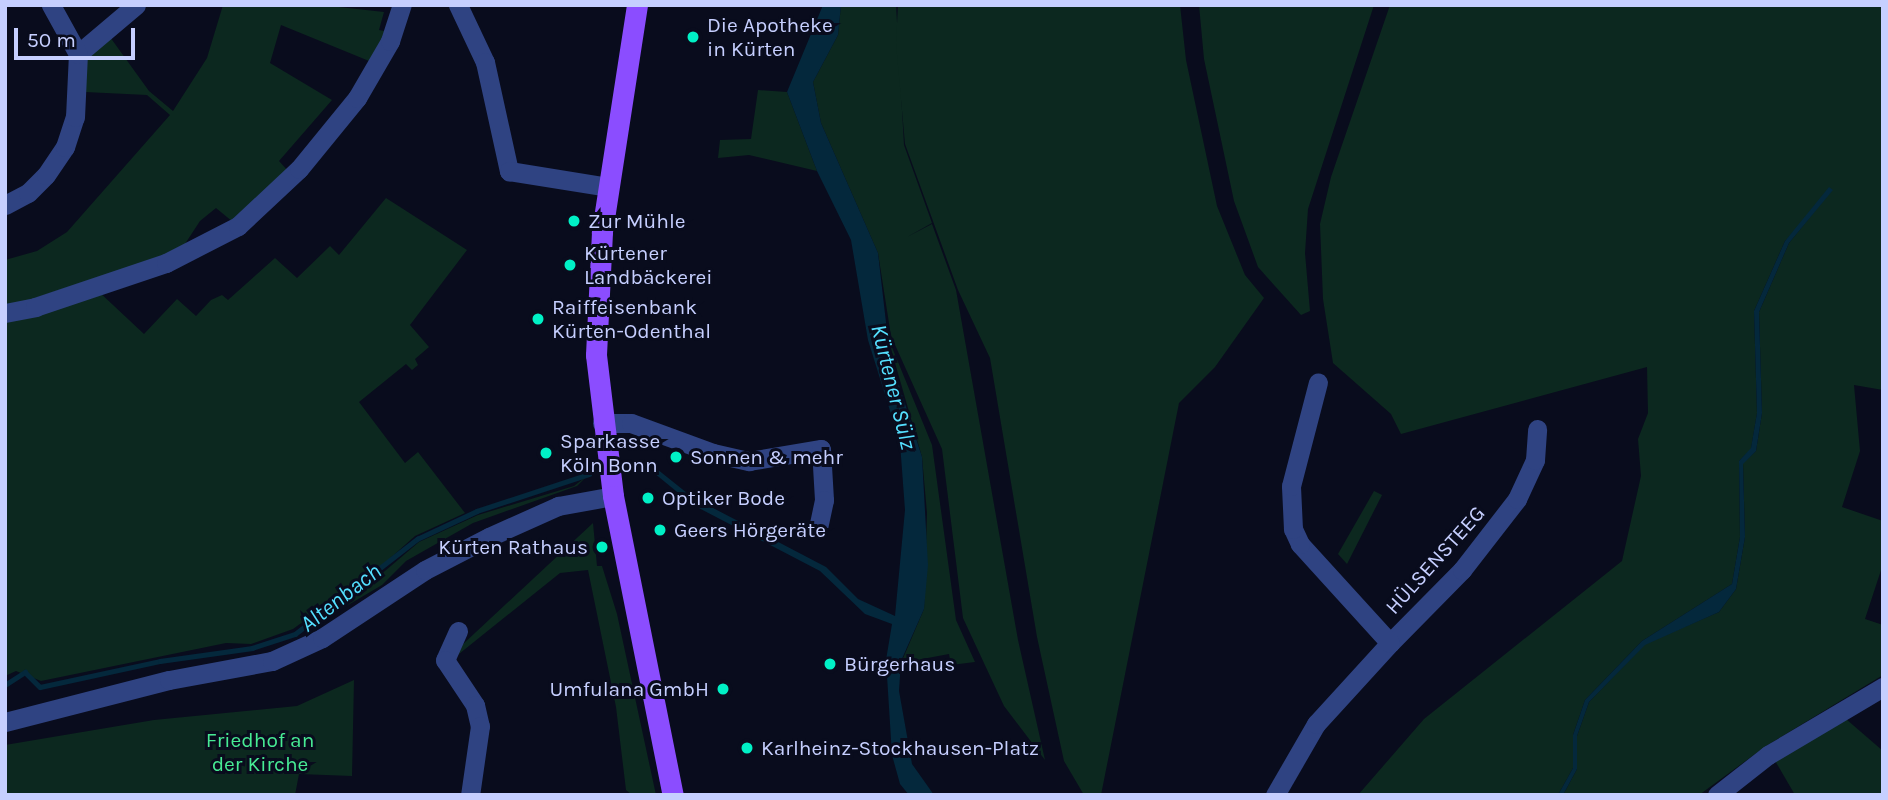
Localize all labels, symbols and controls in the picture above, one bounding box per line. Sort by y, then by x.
place label: Die Apotheke in Kürten [707,12,833,62]
scale bar [18,14,138,58]
text: 50 m [27,28,76,52]
marker: Die Apotheke in Kürten [685,29,701,45]
place label: Zur Mühle [588,208,686,234]
marker: Zur Mühle [566,213,582,229]
place label: Kürtener Landbäckerei [584,240,713,290]
marker: Kürtener Landbäckerei [562,257,578,273]
place label: Raiffeisenbank Kürten-Odenthal [552,294,711,344]
marker: Raiffeisenbank Kürten-Odenthal [530,311,546,327]
water label: Kürtener Sülz [864,322,922,452]
place label: Sparkasse Köln Bonn [560,428,660,478]
place label: Sonnen & mehr [690,444,843,470]
marker: Sparkasse Köln Bonn [538,445,554,461]
marker: Sonnen & mehr [668,449,684,465]
place label: Optiker Bode [662,485,785,511]
marker: Optiker Bode [640,490,656,506]
street label: HÜLSENSTEEG [1380,501,1490,619]
place label: Geers Hörgeräte [674,517,826,543]
marker: Geers Hörgeräte [652,522,668,538]
place label: Kürten Rathaus [438,534,588,560]
marker: Kürten Rathaus [594,539,610,555]
water label: Altenbach [295,558,387,638]
place label: Bürgerhaus [844,651,955,677]
marker: Bürgerhaus [822,656,838,672]
place label: Umfulana GmbH [549,676,709,702]
marker: Umfulana GmbH [715,681,731,697]
park label: Friedhof an der Kirche [206,727,314,777]
place label: Karlheinz-Stockhausen-Platz [761,735,1039,761]
marker: Karlheinz-Stockhausen-Platz [739,740,755,756]

